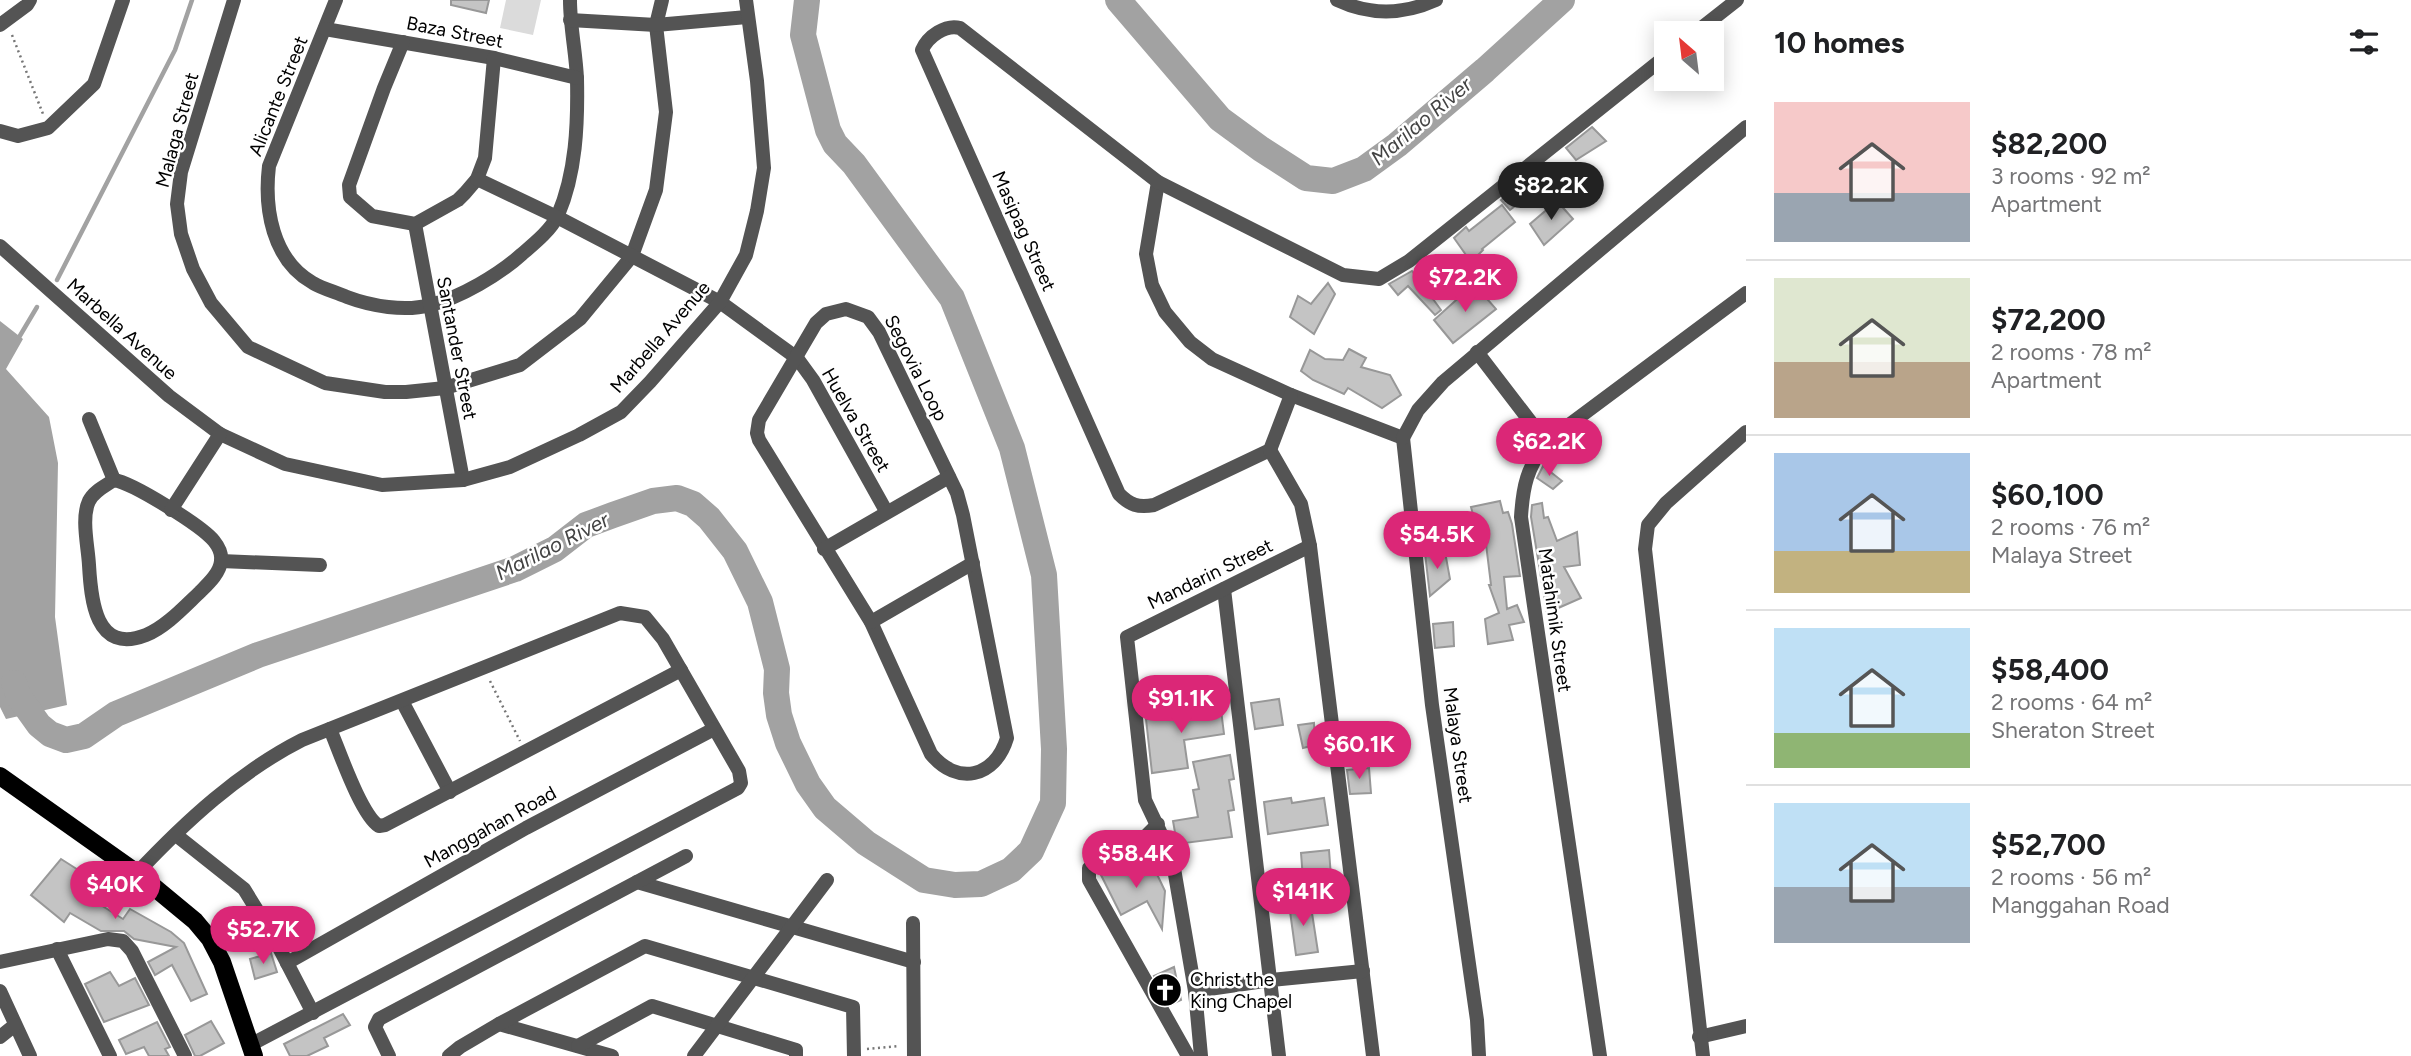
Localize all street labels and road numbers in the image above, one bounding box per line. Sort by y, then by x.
street label: Baza Street [405,11,505,53]
street label: Alicante Street [243,33,313,159]
street label: Malaga Street [151,70,203,190]
street label: Masipag Street [987,167,1061,295]
street label: Marbella Avenue [62,273,182,385]
street label: Santander Street [432,275,482,421]
street label: Marbella Avenue [605,276,715,398]
street label: Segovia Loop [879,311,953,425]
street label: Huelva Street [817,364,895,476]
street label: Mandarin Street [1144,534,1276,614]
street label: Matahimik Street [1534,546,1576,694]
street label: Malaya Street [1438,686,1478,804]
street label: Manggahan Road [420,781,560,873]

